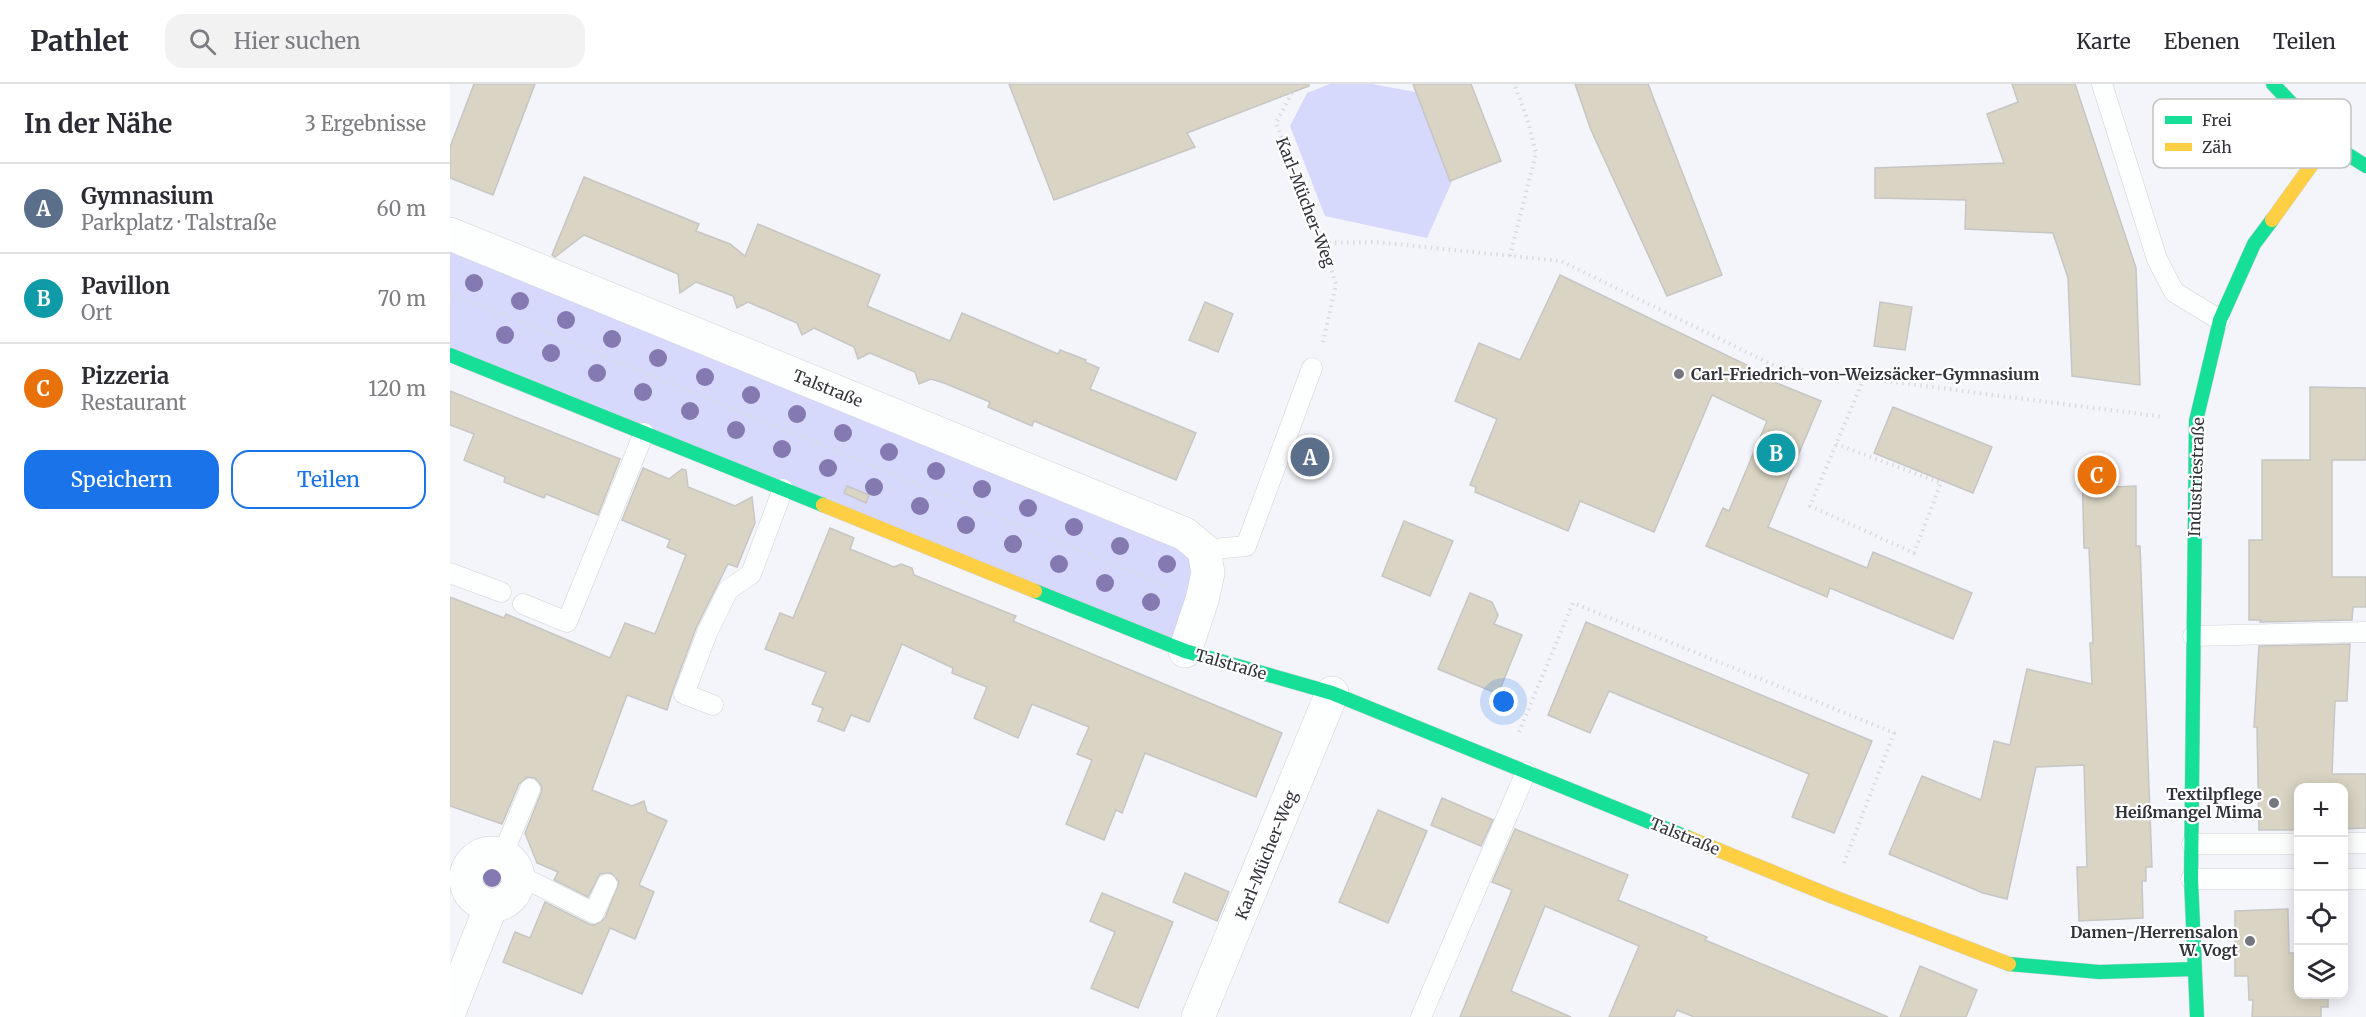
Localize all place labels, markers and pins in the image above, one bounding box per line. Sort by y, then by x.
place label: Carl-Friedrich-von-Weizsäcker-Gymnasium [1691,364,2039,384]
marker: Carl-Friedrich-von-Weizsäcker-Gymnasium [1672,367,1686,381]
pin: B [1756,430,1796,476]
pin: A [1290,434,1330,479]
pin: C [2078,452,2116,498]
place label: Textilpflege Heißmangel Mima [2115,784,2262,822]
marker: Textilpflege Heißmangel Mima [2267,796,2281,810]
place label: Damen-/Herrensalon W. Vogt [2070,922,2239,960]
marker: Damen-/Herrensalon W. Vogt [2243,934,2257,948]

